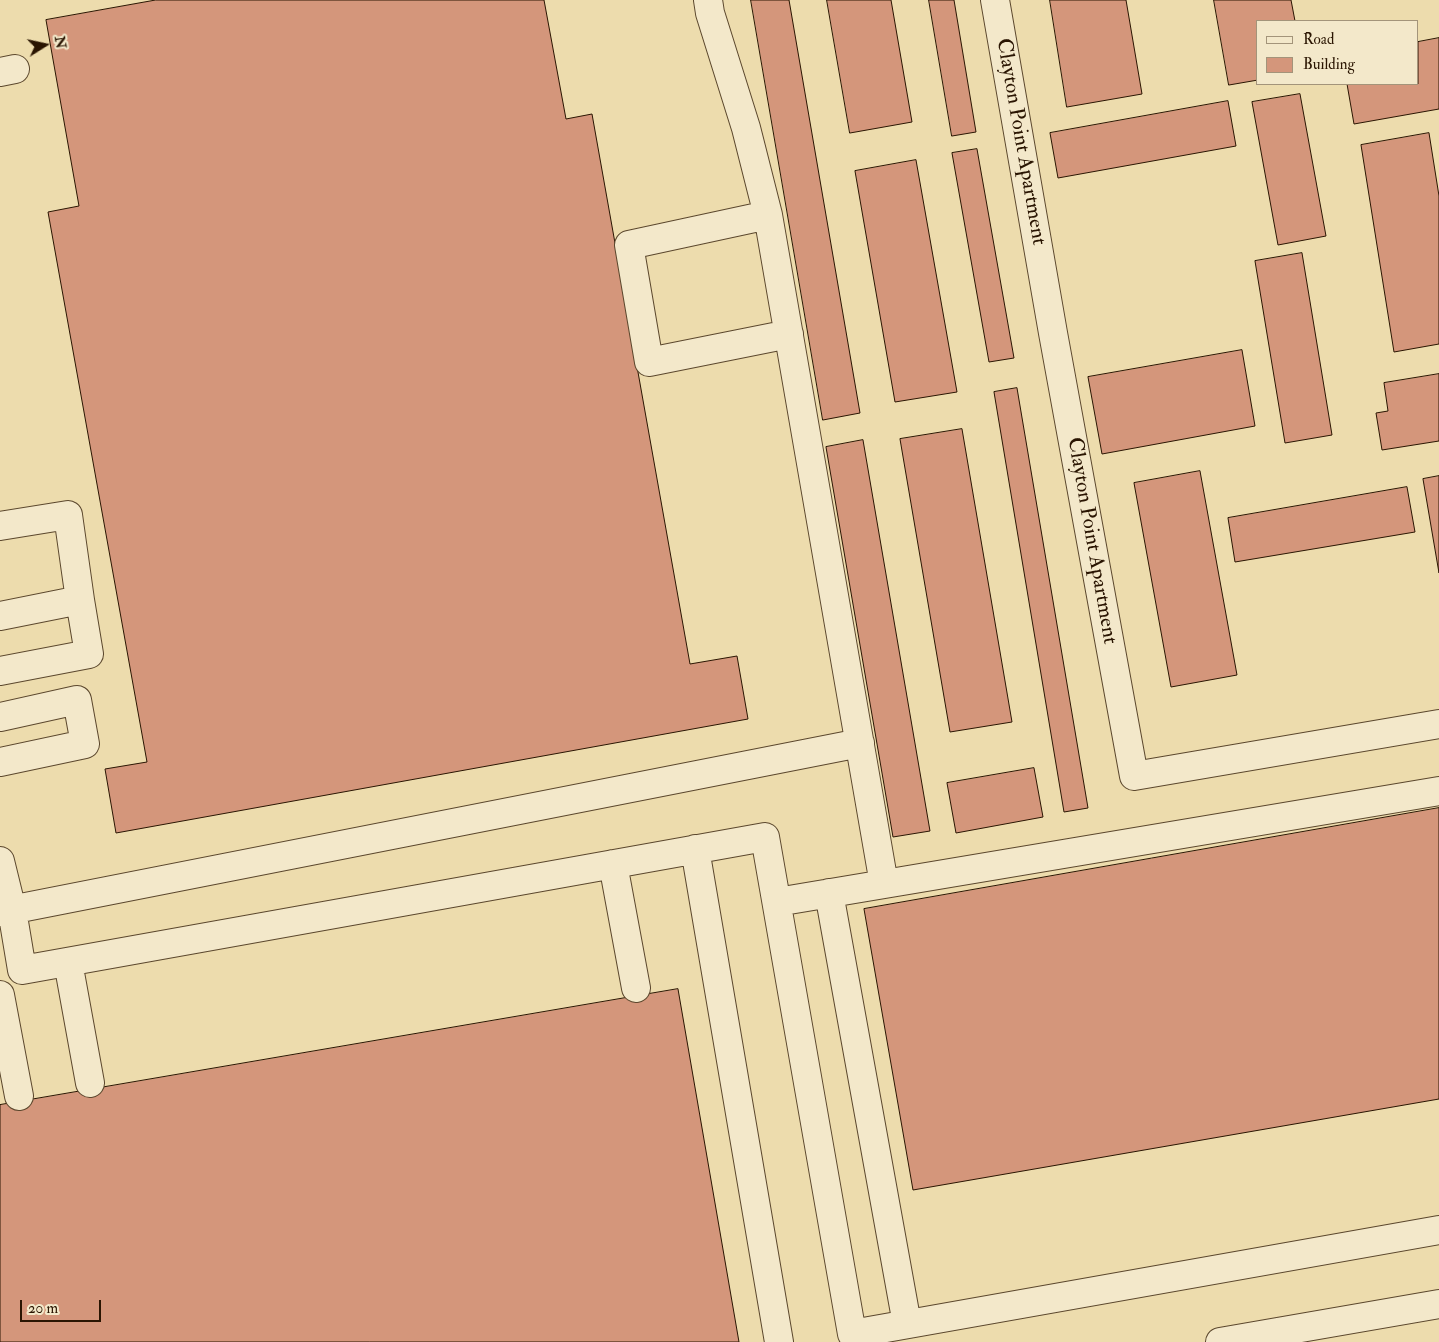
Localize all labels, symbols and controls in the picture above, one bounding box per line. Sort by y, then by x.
north arrow [20,20,70,70]
legend [1256,20,1419,85]
text: Road [1303,30,1334,49]
text: N [51,35,70,50]
street label: Clayton Point Apartment [989,37,1051,247]
text: Building [1303,55,1355,74]
street label: Clayton Point Apartment [1060,436,1122,646]
scale bar [22,1290,104,1322]
text: 20 m [28,1299,58,1318]

